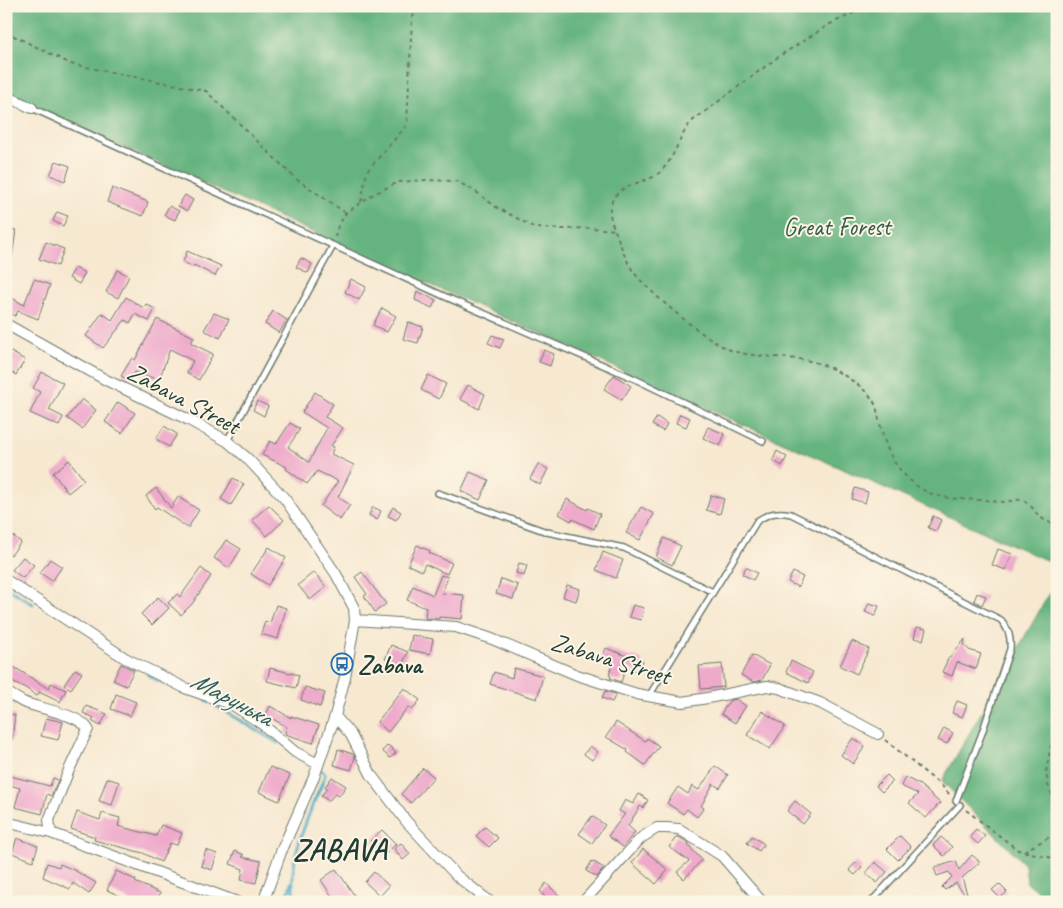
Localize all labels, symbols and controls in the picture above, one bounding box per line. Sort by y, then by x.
park label: Great Forest [783,211,893,243]
street label: Zabava Street [122,356,248,443]
street label: Zabava Street [547,626,677,693]
place label: Zabava [358,649,424,681]
bus stop icon: Zabava [330,652,354,676]
water label: Марунька [185,663,281,735]
district label: ZABAVA [293,831,389,869]

